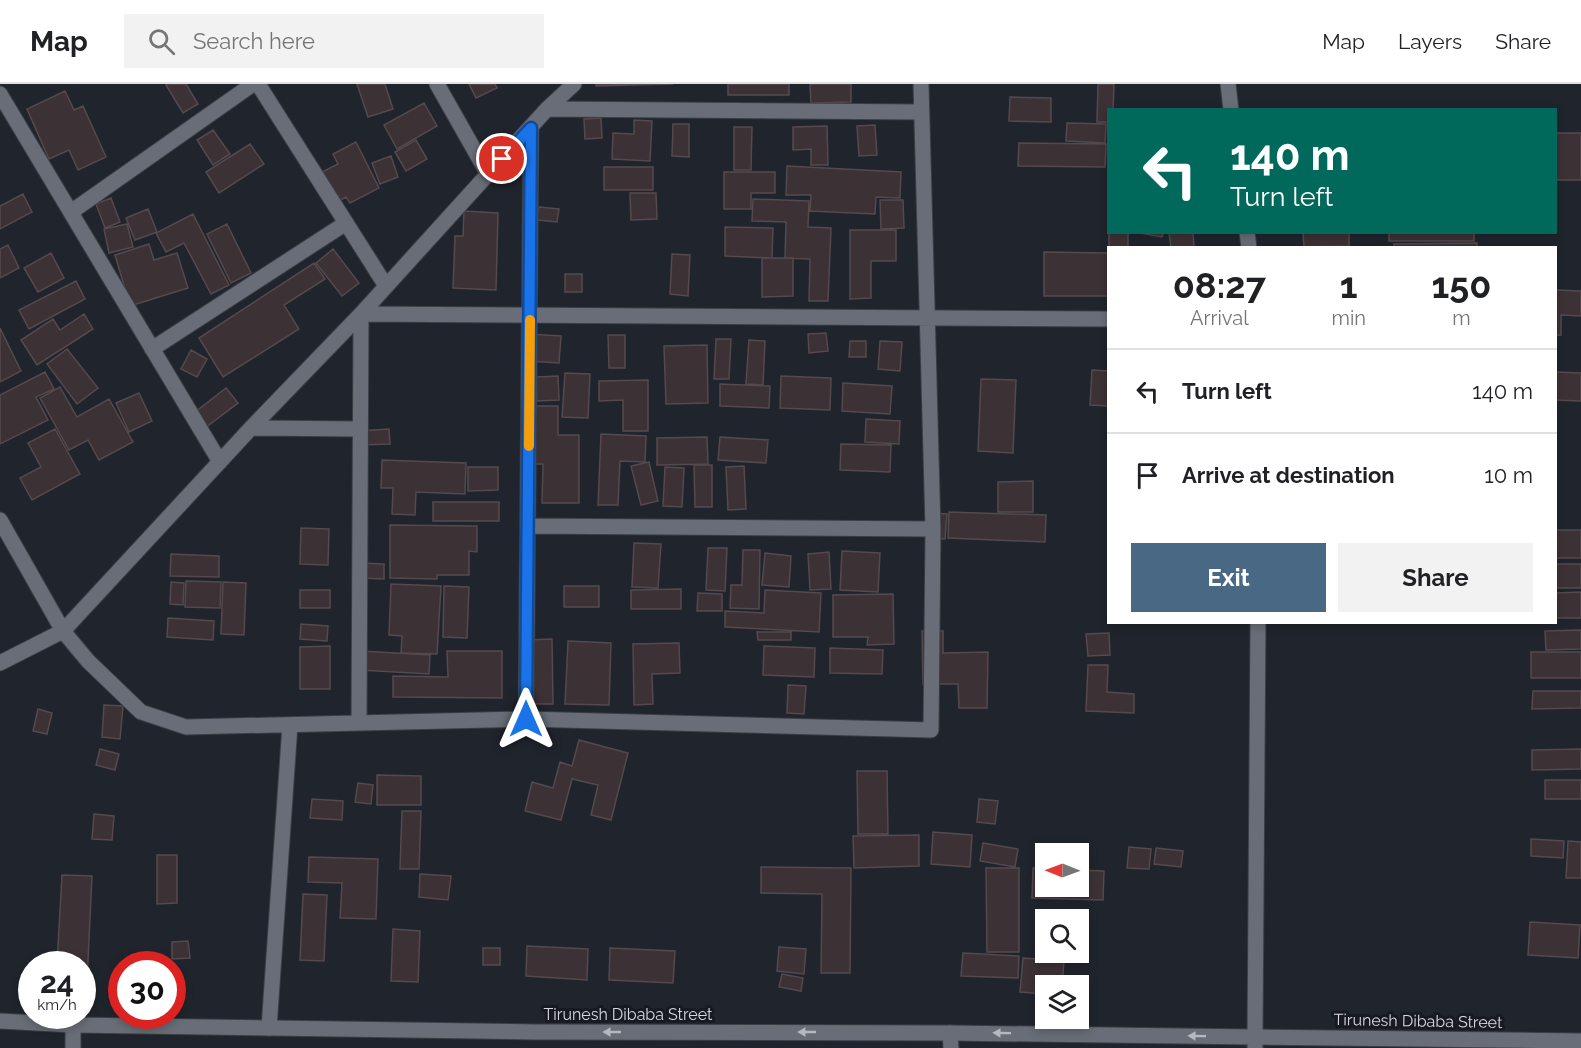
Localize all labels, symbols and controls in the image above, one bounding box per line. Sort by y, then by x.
search box [124,14,544,68]
text: Map [30,25,88,58]
icon: search [145,25,178,58]
text: Search here [193,28,315,54]
text: Map [1322,29,1365,54]
text: Layers [1398,29,1462,54]
text: Share [1495,29,1551,54]
text: 140 m [1230,131,1350,180]
icon: left [1131,132,1209,210]
pin [476,133,527,184]
icon: arrive [485,142,518,175]
text: Turn left [1230,181,1333,212]
text: 08:27 [1173,264,1266,306]
text: 1 [1340,264,1358,306]
text: 150 [1432,264,1491,306]
text: Arrival [1190,306,1249,330]
text: min [1332,306,1366,330]
text: m [1452,306,1471,330]
icon: left [1131,375,1164,408]
text: Turn left [1182,378,1272,404]
text: 140 m [1472,378,1533,404]
icon: arrive [1131,459,1164,492]
text: Arrive at destination [1182,462,1395,488]
text: 10 m [1484,462,1533,488]
button: Exit [1131,543,1326,612]
button: Share [1338,543,1533,612]
position arrow [494,687,558,751]
north arrow [1035,843,1089,897]
map controls [1035,843,1089,1029]
button: search [1035,909,1089,963]
speed limit sign: 30 [108,951,186,1029]
text: 24 [40,965,74,1000]
button: layers [1035,975,1089,1029]
text: km/h [37,996,77,1014]
street label: Tirunesh Dibaba Street [544,1005,713,1024]
street label: Tirunesh Dibaba Street [1333,1010,1503,1032]
one-way arrow [602,1027,621,1037]
one-way arrow [797,1027,816,1037]
one-way arrow [992,1028,1011,1038]
one-way arrow [1187,1032,1206,1041]

